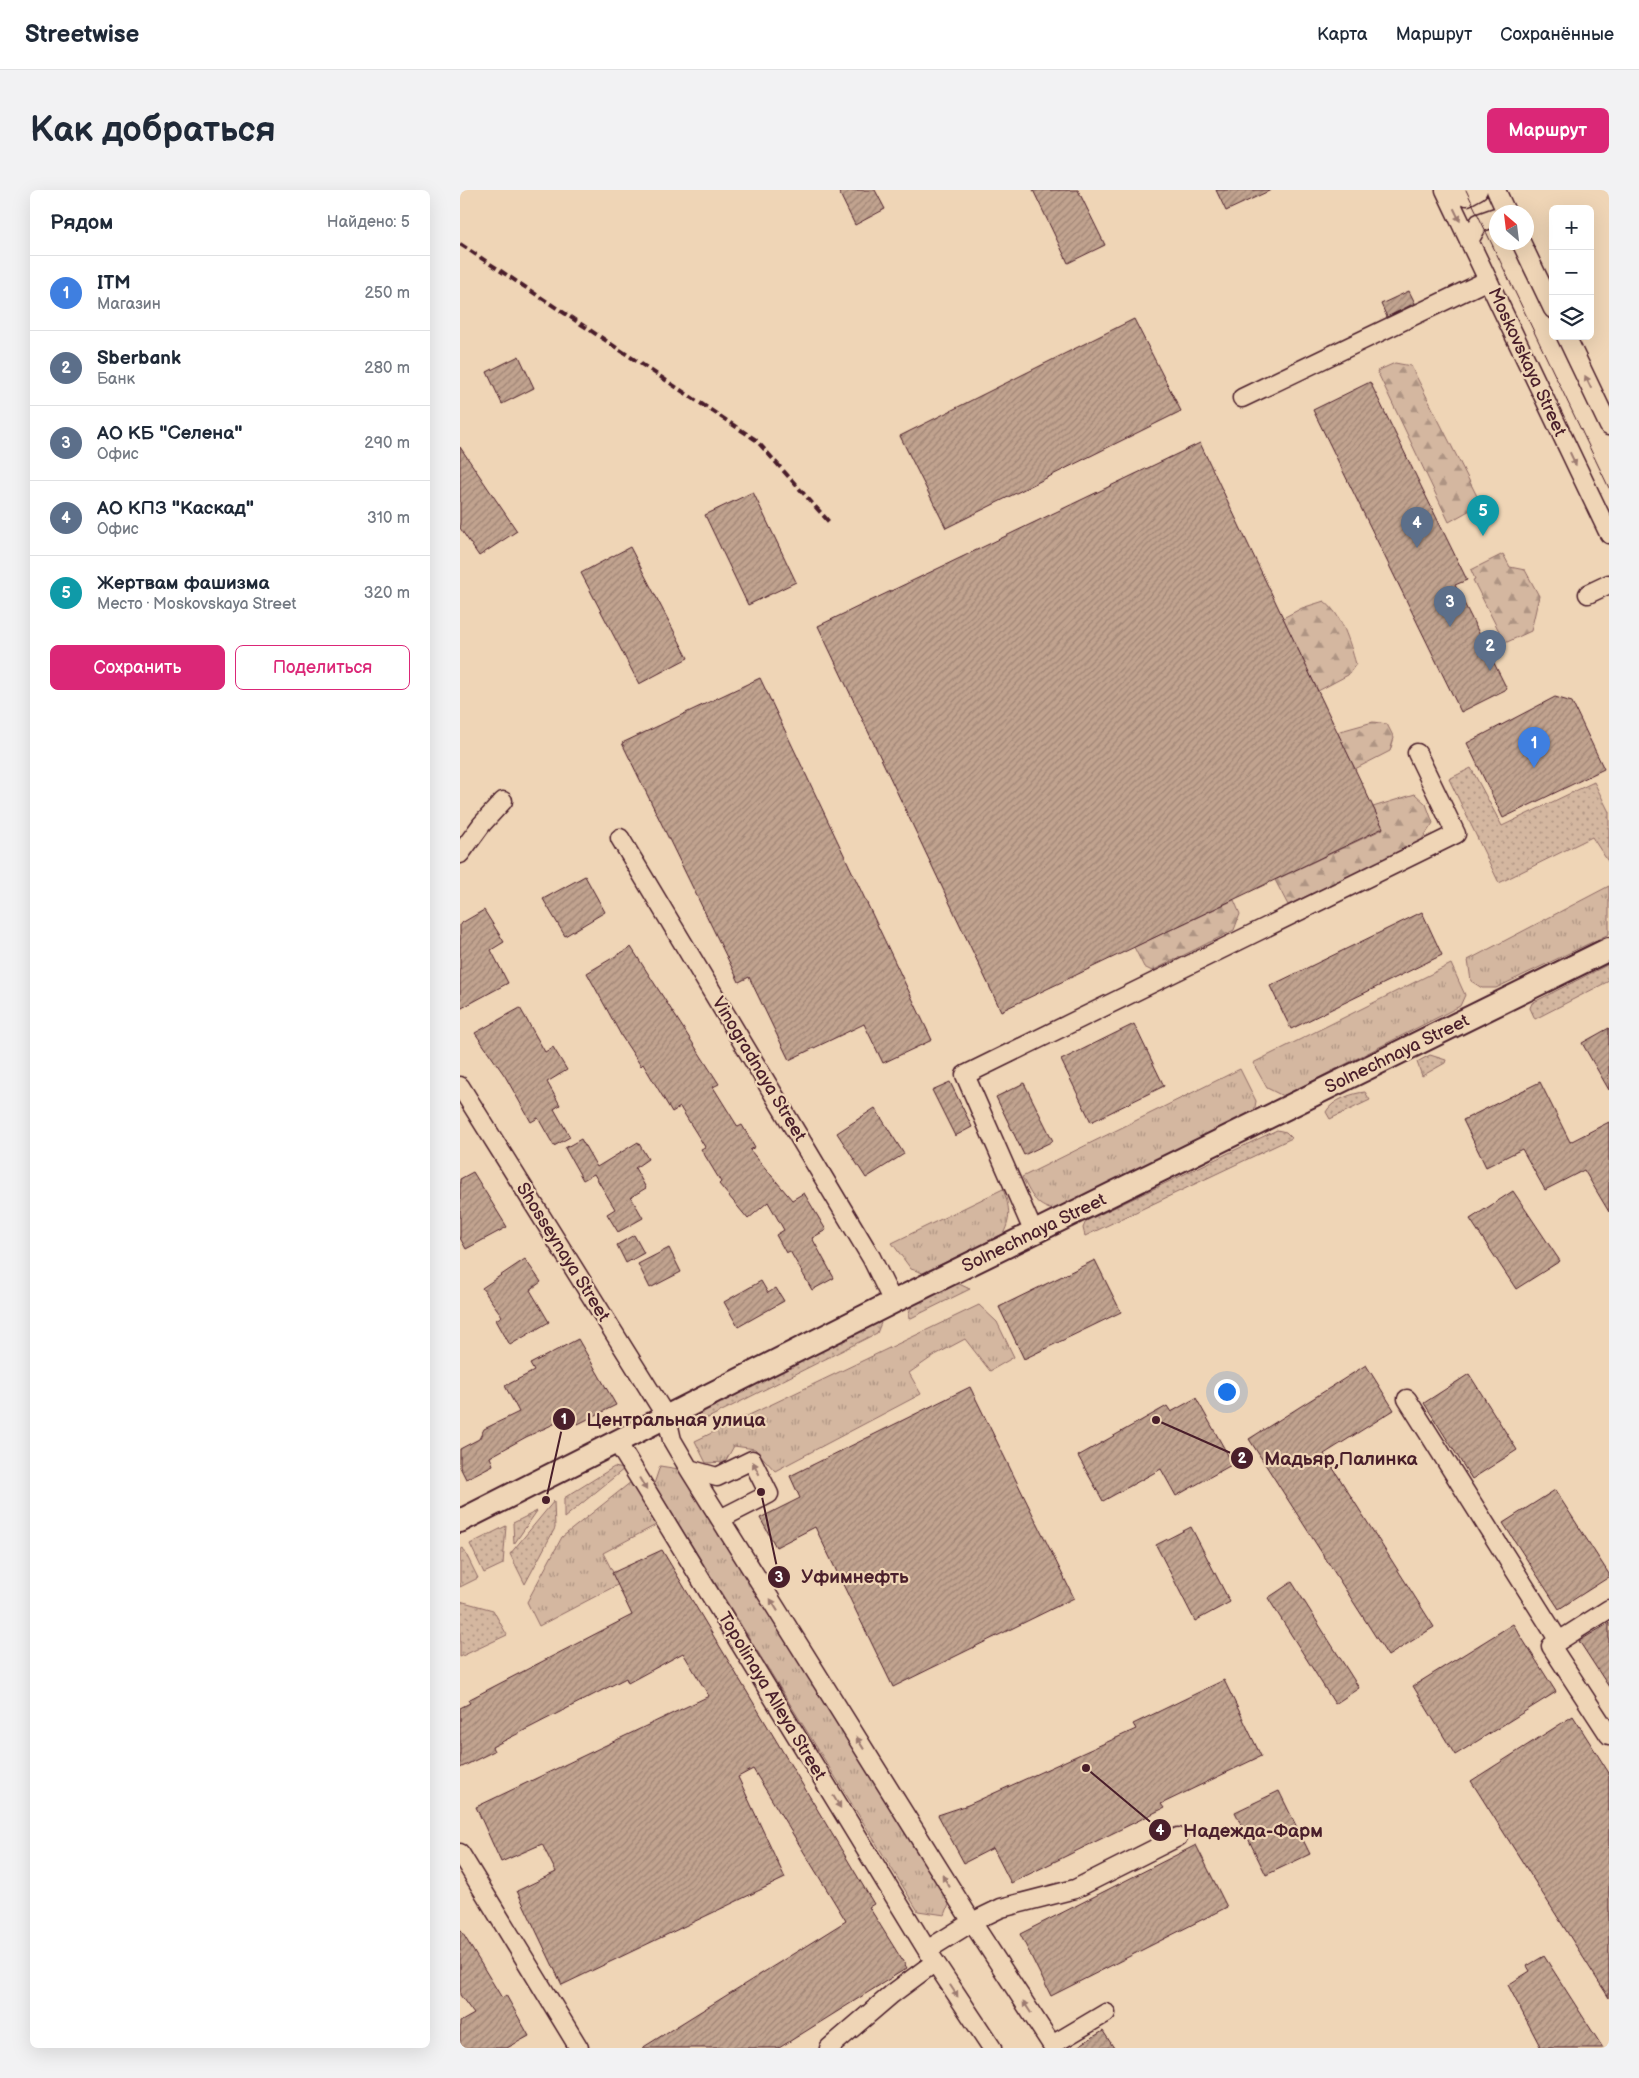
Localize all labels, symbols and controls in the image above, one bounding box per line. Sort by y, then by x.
text: Streetwise [25,20,139,49]
text: Карта [1317,24,1368,45]
text: Маршрут [1396,24,1472,45]
text: Сохранённые [1500,24,1614,45]
button: Маршрут [1487,108,1609,153]
text: Как добраться [30,109,276,152]
north arrow [1489,205,1534,250]
map controls [1549,205,1594,340]
button: + [1549,205,1594,250]
one-way arrow [1453,208,1461,223]
text: Рядом [50,210,113,235]
text: Найдено: 5 [327,213,410,232]
button: − [1549,250,1594,295]
text: ITM [97,272,131,295]
text: 1 [63,284,69,303]
text: 250 m [364,284,410,303]
street label: Moskovskaya Street [1483,284,1571,440]
text: Магазин [97,295,161,314]
button: layers [1549,295,1594,340]
text: Sberbank [97,347,181,370]
text: 2 [61,359,71,378]
text: 280 m [364,359,410,378]
text: Банк [97,370,135,389]
one-way arrow [1584,375,1592,389]
text: АО КБ "Селена" [97,422,243,445]
text: 3 [61,434,71,453]
text: 290 m [364,434,410,453]
text: Офис [97,445,139,464]
one-way arrow [1569,452,1577,466]
pin: 5 [1467,495,1499,536]
text: АО КПЗ "Каскад" [97,497,254,520]
pin: 4 [1401,507,1433,548]
text: 4 [61,509,71,528]
text: 310 m [367,509,410,528]
text: Офис [97,520,139,539]
text: Жертвам фашизма [97,572,269,595]
text: 5 [61,584,71,603]
text: 320 m [364,584,410,603]
pin: 3 [1434,586,1466,627]
text: Место · Moskovskaya Street [97,595,296,614]
pin: 2 [1474,630,1506,671]
button: Сохранить [50,645,225,690]
button: Поделиться [235,645,410,690]
pin: 1 [1518,727,1550,768]
street label: Vinogradnaya Street [708,993,811,1145]
street label: Solnechnaya Street [1322,1010,1473,1098]
street label: Shosseynaya Street [512,1179,614,1326]
street label: Solnechnaya Street [959,1189,1110,1277]
your location [1214,1379,1240,1405]
callout: Центральная улица [552,1402,776,1436]
text: Центральная улица [587,1409,766,1432]
text: 1 [561,1410,567,1429]
callout: Мадьяр,Палинка [1229,1441,1428,1475]
text: Мадьяр,Палинка [1264,1448,1419,1471]
text: 2 [1238,1449,1247,1468]
one-way arrow [752,1461,760,1475]
one-way arrow [638,1477,648,1490]
callout: Уфимнефть [767,1560,919,1594]
text: Уфимнефть [801,1566,909,1589]
text: 3 [775,1568,784,1587]
one-way arrow [769,1598,779,1612]
street label: Topolinaya Alleya Street [713,1608,831,1784]
one-way arrow [855,1736,865,1750]
one-way arrow [832,1796,841,1809]
callout: Надежда-Фарм [1148,1813,1333,1847]
text: Надежда-Фарм [1183,1820,1323,1843]
text: 4 [1156,1821,1165,1840]
one-way arrow [941,1874,950,1888]
one-way arrow [949,1984,959,1997]
one-way arrow [1022,2000,1032,2014]

